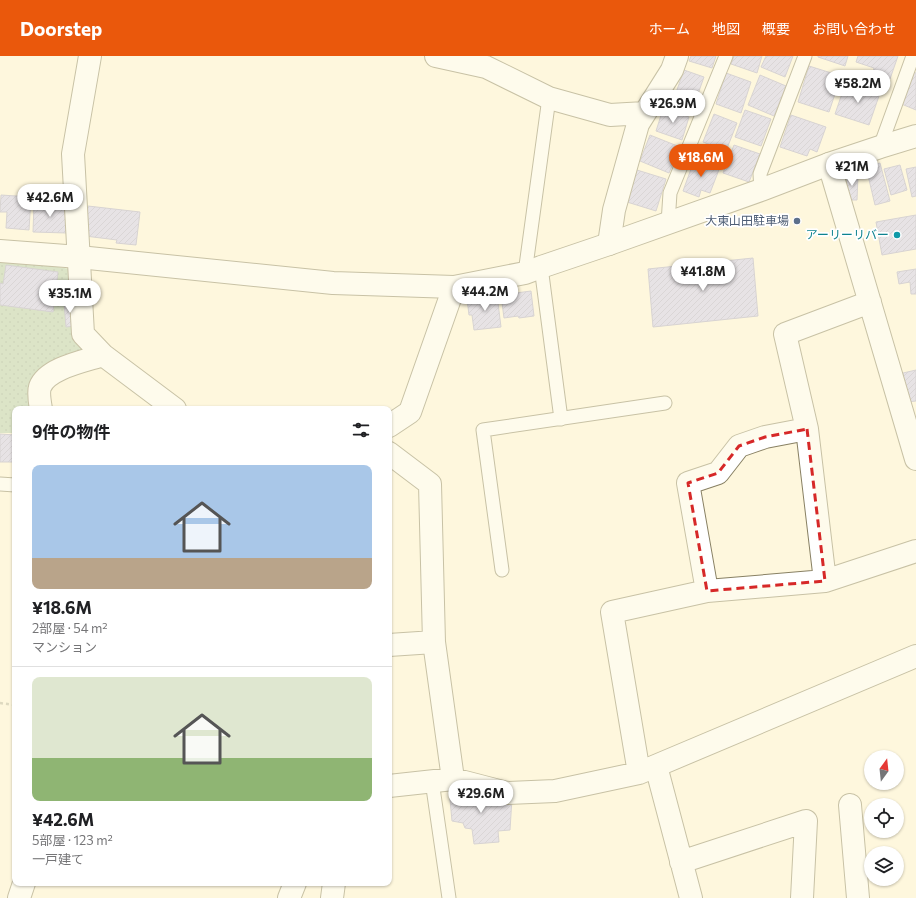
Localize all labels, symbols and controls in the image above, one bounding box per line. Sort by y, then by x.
text: Doorstep [20,17,102,40]
text: ホーム [648,20,690,37]
text: 地図 [712,20,740,37]
text: 概要 [762,20,790,37]
text: お問い合わせ [812,20,896,37]
pin: ¥58.2M [825,70,891,104]
text: ¥58.2M [834,75,882,91]
pin: ¥26.9M [640,90,706,124]
text: ¥26.9M [649,95,697,111]
pin: ¥18.6M [668,144,734,178]
text: ¥18.6M [678,149,724,165]
pin: ¥21M [828,153,876,187]
text: ¥21M [835,158,869,174]
pin: ¥42.6M [17,184,83,218]
text: ¥42.6M [26,189,74,205]
place label: 大東山田駐車場 [705,213,789,227]
marker: 大東山田駐車場 [792,216,802,226]
place label: アーリーリバー [806,227,889,241]
marker: アーリーリバー [892,230,902,240]
pin: ¥41.8M [670,258,736,292]
text: ¥41.8M [680,263,726,279]
pin: ¥44.2M [452,278,518,312]
pin: ¥35.1M [37,280,103,314]
text: ¥44.2M [461,283,509,299]
text: ¥35.1M [48,285,92,301]
icon: filters [350,419,372,441]
text: 9件の物件 [32,421,111,442]
icon: home [166,491,238,563]
text: ¥18.6M [32,597,92,618]
text: 2部屋 · 54 m² [32,620,108,636]
text: マンション [32,639,97,655]
icon: home [166,703,238,775]
north arrow [864,750,904,790]
map controls [864,750,904,886]
pin: ¥29.6M [448,780,514,814]
text: ¥29.6M [457,785,505,801]
button: locate [864,798,904,838]
text: ¥42.6M [32,809,94,830]
text: 5部屋 · 123 m² [32,832,113,848]
button: layers [864,846,904,886]
text: 一戸建て [32,851,84,867]

